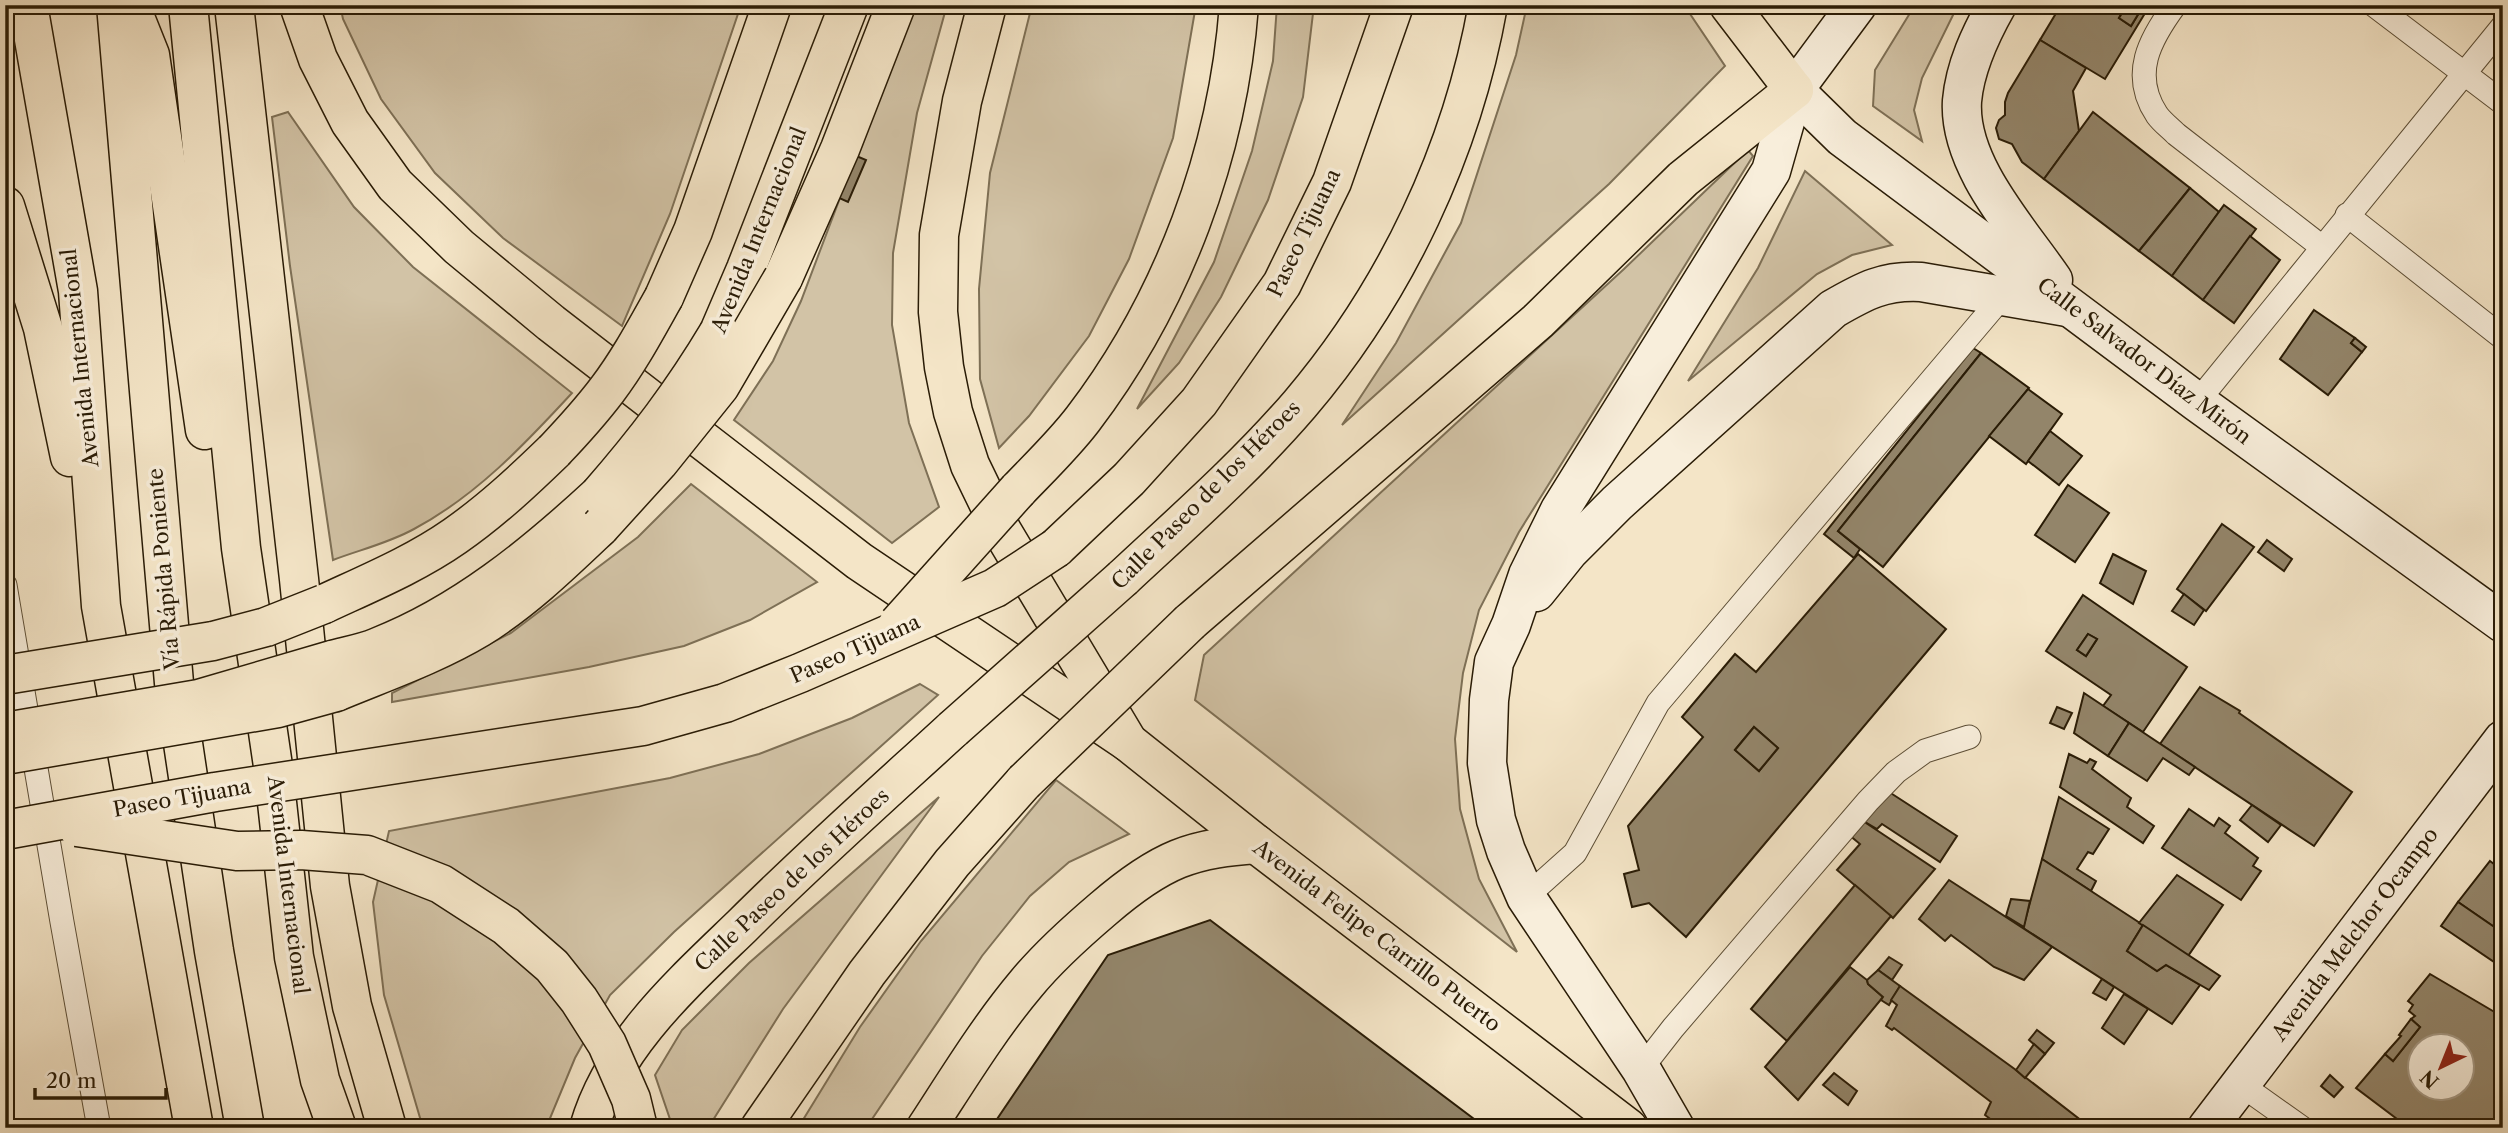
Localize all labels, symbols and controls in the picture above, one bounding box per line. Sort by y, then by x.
street label: Avenida Internacional [705,123,811,337]
street label: Paseo Tijuana [1262,164,1346,301]
street label: Avenida Internacional [56,248,104,470]
street label: Calle Salvador Díaz Mirón [2032,272,2256,449]
street label: Calle Paseo de los Héroes [1106,395,1305,594]
street label: Vía Rápida Poniente [142,467,185,672]
street label: Paseo Tijuana [786,608,924,688]
street label: Paseo Tijuana [111,773,254,822]
street label: Avenida Internacional [263,773,314,995]
street label: Calle Paseo de los Héroes [689,783,894,976]
street label: Avenida Melchor Ocampo [2266,822,2443,1046]
street label: Avenida Felipe Carrillo Puerto [1248,834,1506,1037]
north arrow [2406,1032,2476,1102]
scale bar [35,1056,166,1100]
text: N [2416,1065,2444,1093]
text: 20 m [46,1068,97,1093]

